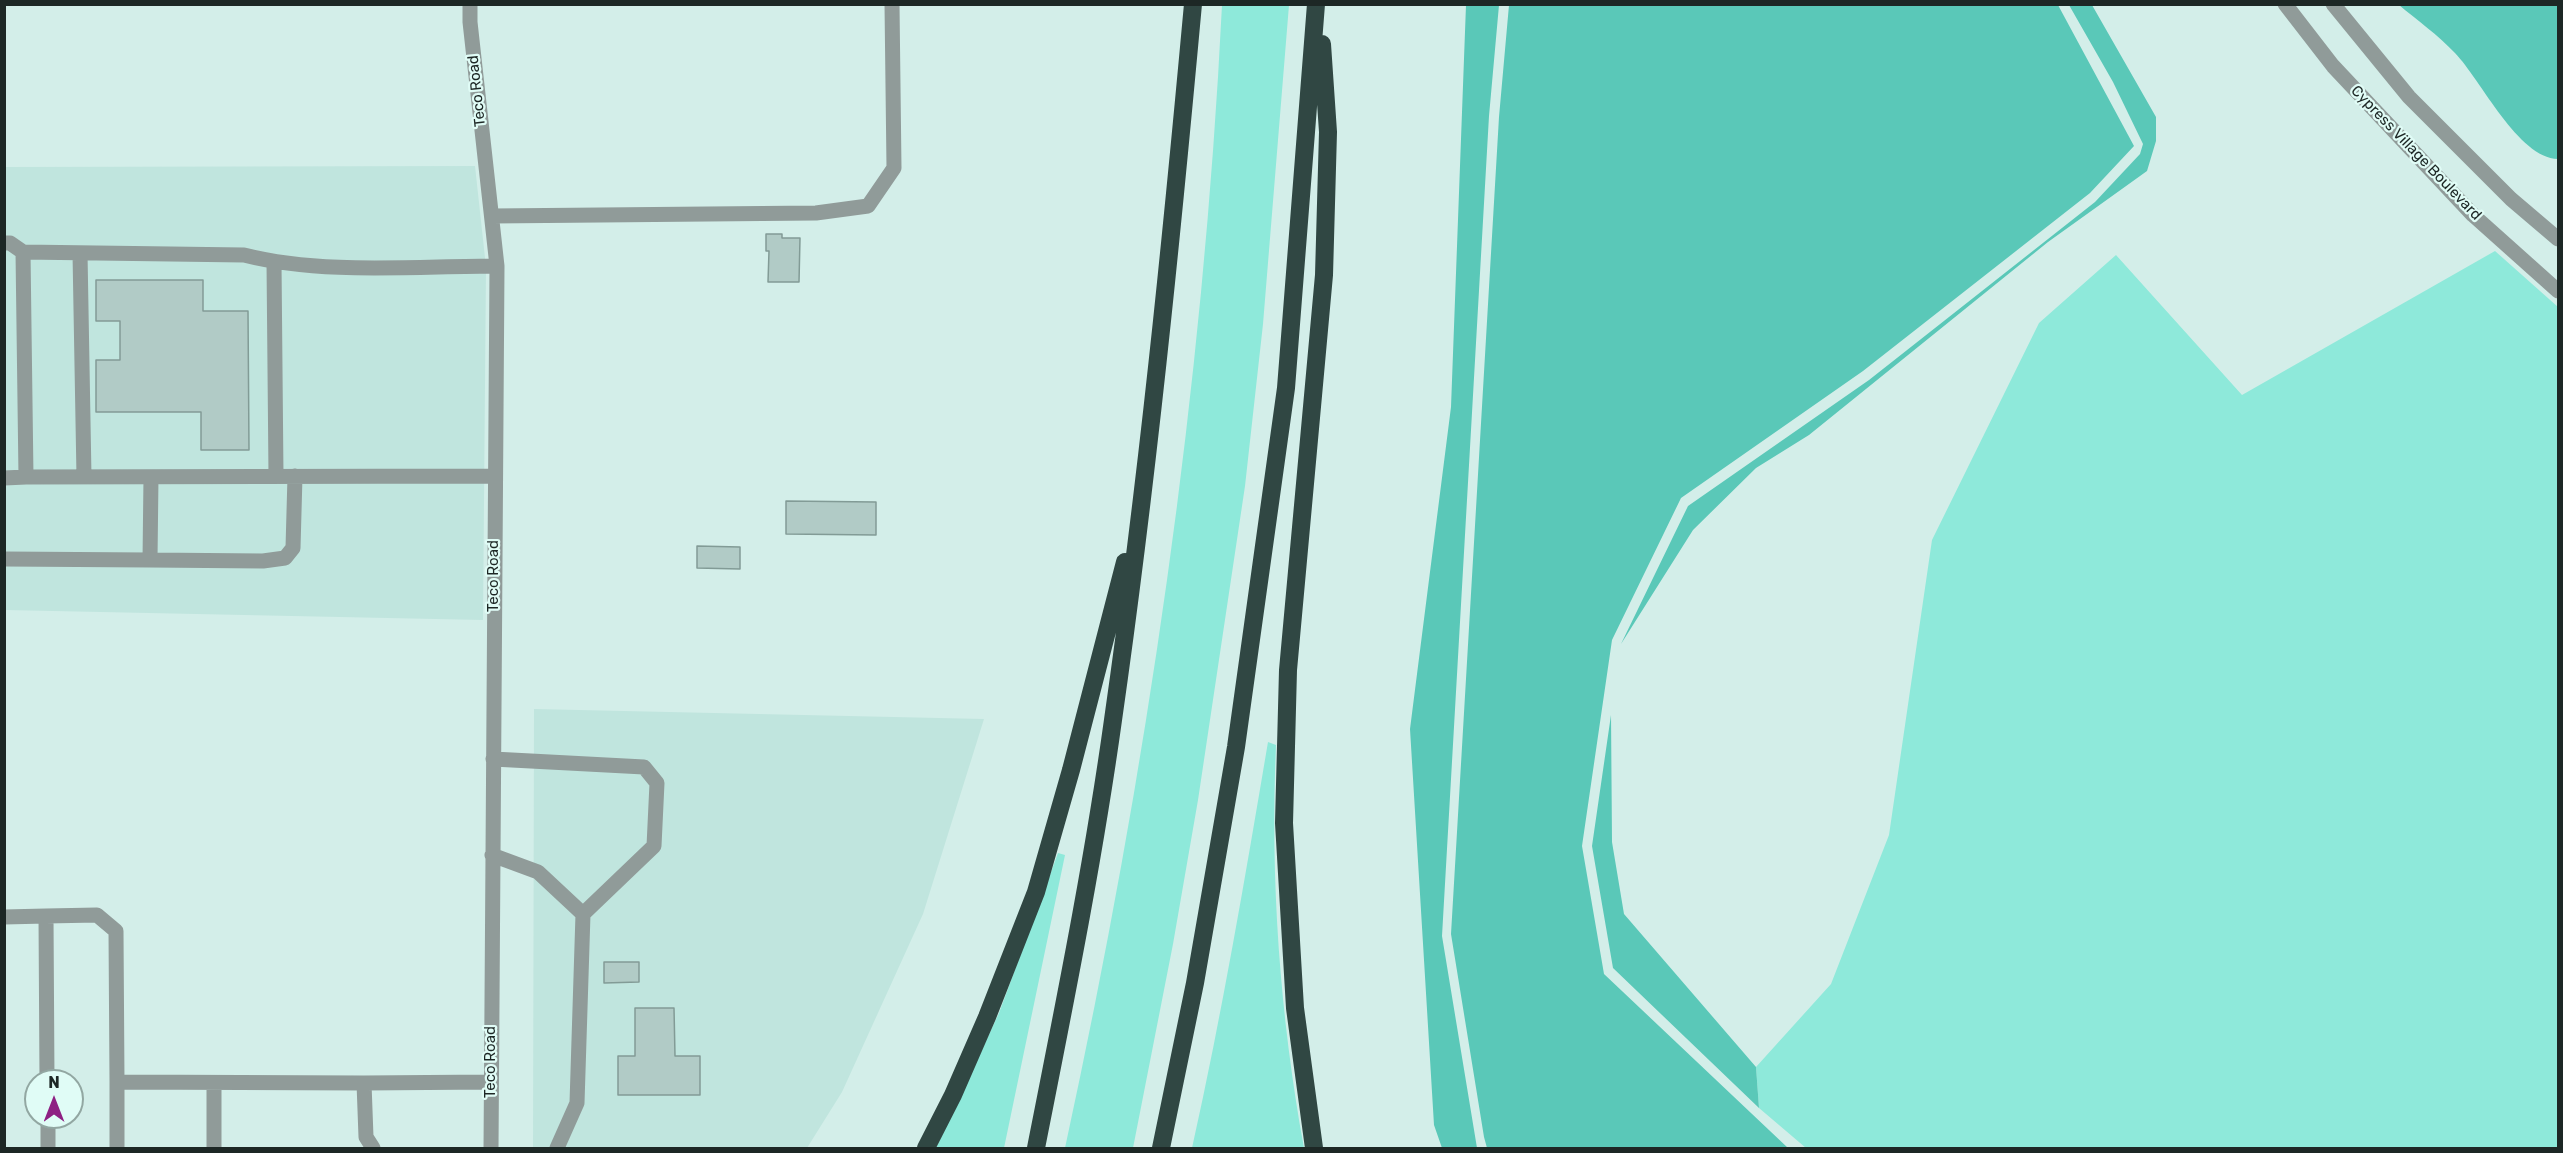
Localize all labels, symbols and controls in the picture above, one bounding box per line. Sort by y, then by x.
street label: Teco Road [464,54,490,128]
street label: Cypress Village Boulevard [2347,82,2485,224]
street label: Teco Road [485,540,503,612]
street label: Teco Road [482,1026,500,1098]
north arrow [24,1069,84,1129]
text: N [48,1073,60,1092]

